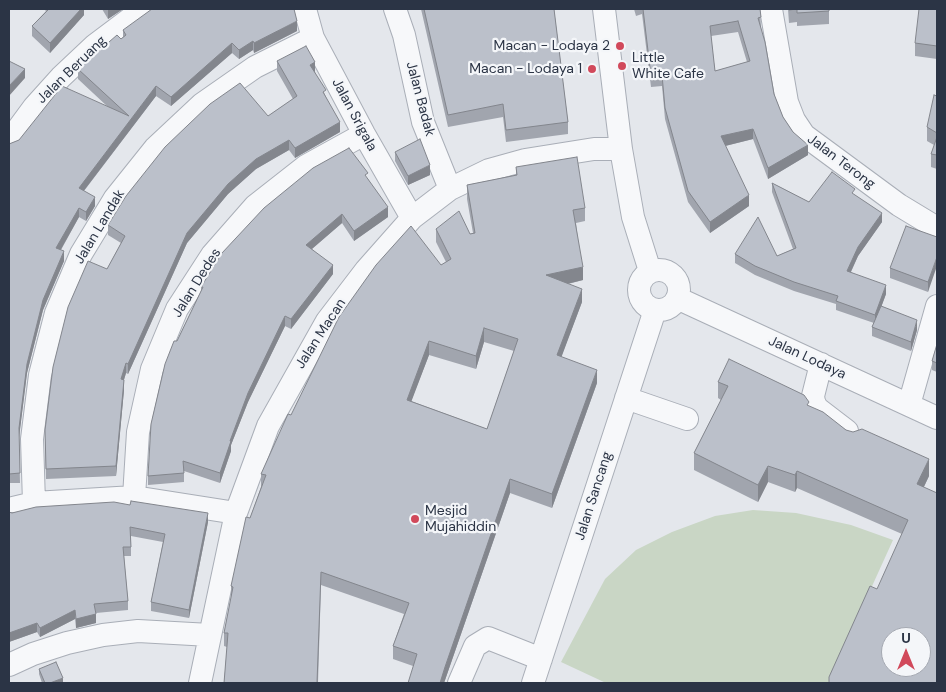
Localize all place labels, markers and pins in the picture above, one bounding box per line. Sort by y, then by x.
place label: Macan - Lodaya 2 [494,38,610,54]
marker: Macan - Lodaya 2 [614,40,626,52]
place label: Little White Cafe [632,50,704,82]
marker: Little White Cafe [616,60,628,72]
place label: Macan - Lodaya 1 [469,61,582,77]
marker: Macan - Lodaya 1 [586,63,598,75]
place label: Mesjid Mujahiddin [425,503,496,536]
marker: Mesjid Mujahiddin [409,513,421,525]

